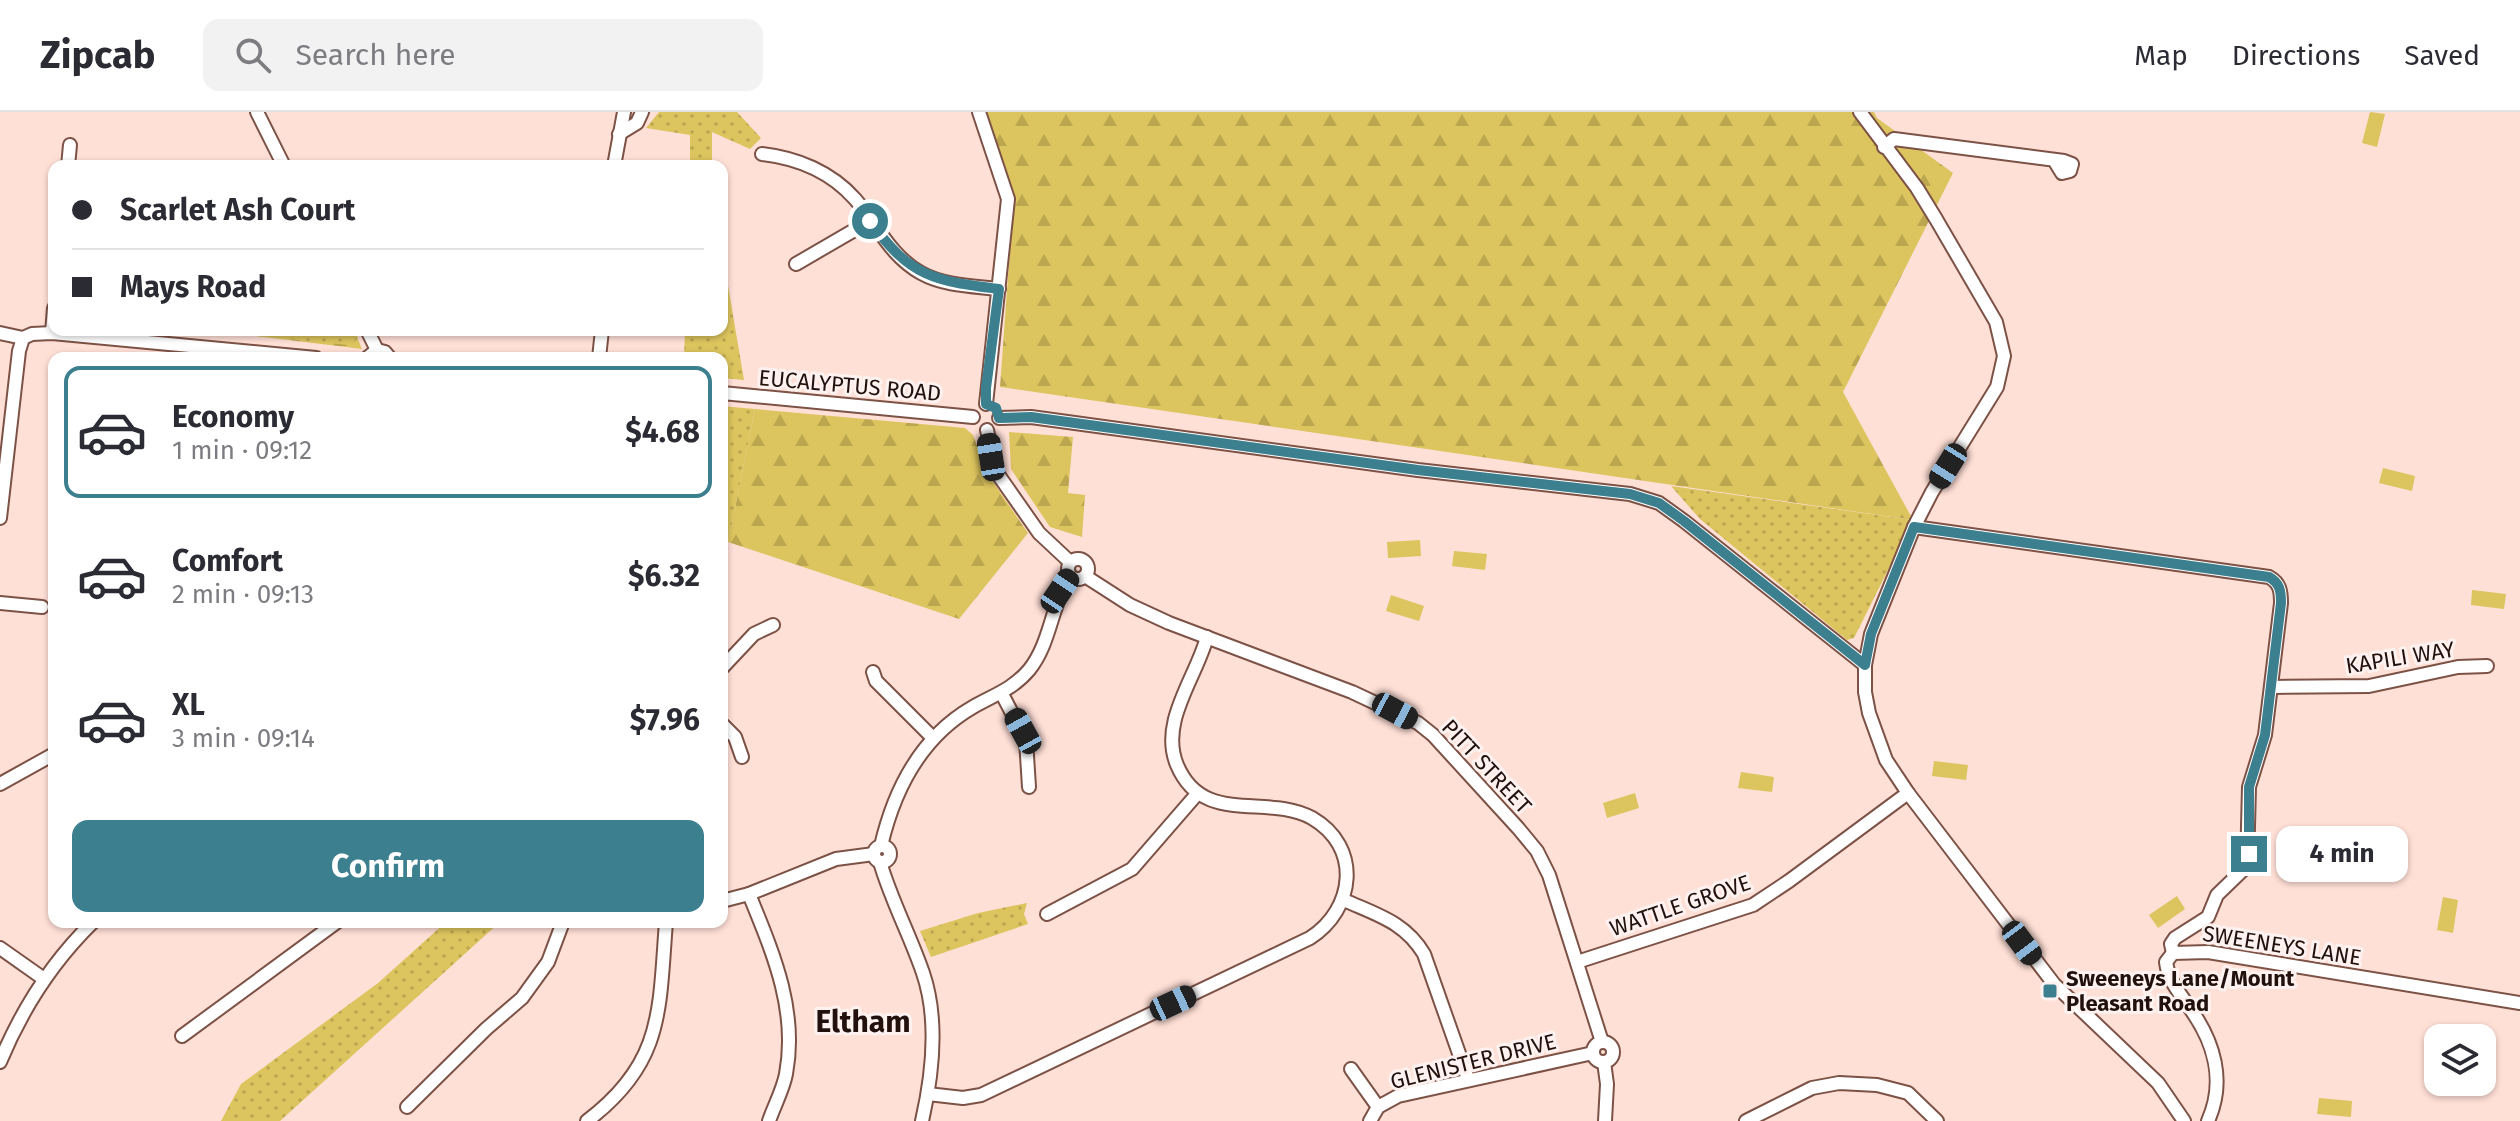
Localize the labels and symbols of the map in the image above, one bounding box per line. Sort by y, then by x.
route start [852,203,888,239]
street label: EUCALYPTUS ROAD [758,364,942,407]
car [975,431,1007,483]
car [1925,439,1971,493]
car [1037,564,1083,618]
street label: KAPILI WAY [2344,636,2456,679]
car [1368,689,1422,733]
car [1001,704,1045,758]
street label: PITT STREET [1436,714,1537,819]
callout: 4 min [2277,826,2409,882]
route end [2231,836,2267,872]
street label: WATTLE GROVE [1606,869,1754,942]
car [1998,917,2046,969]
street label: SWEENEYS LANE [2201,920,2363,971]
place label: Sweeneys Lane/Mount Pleasant Road [2066,965,2295,1017]
car [1146,982,1200,1024]
marker: Sweeneys Lane/Mount Pleasant Road [2041,982,2059,1000]
district label: Eltham [815,1004,911,1040]
street label: GLENISTER DRIVE [1387,1028,1559,1095]

